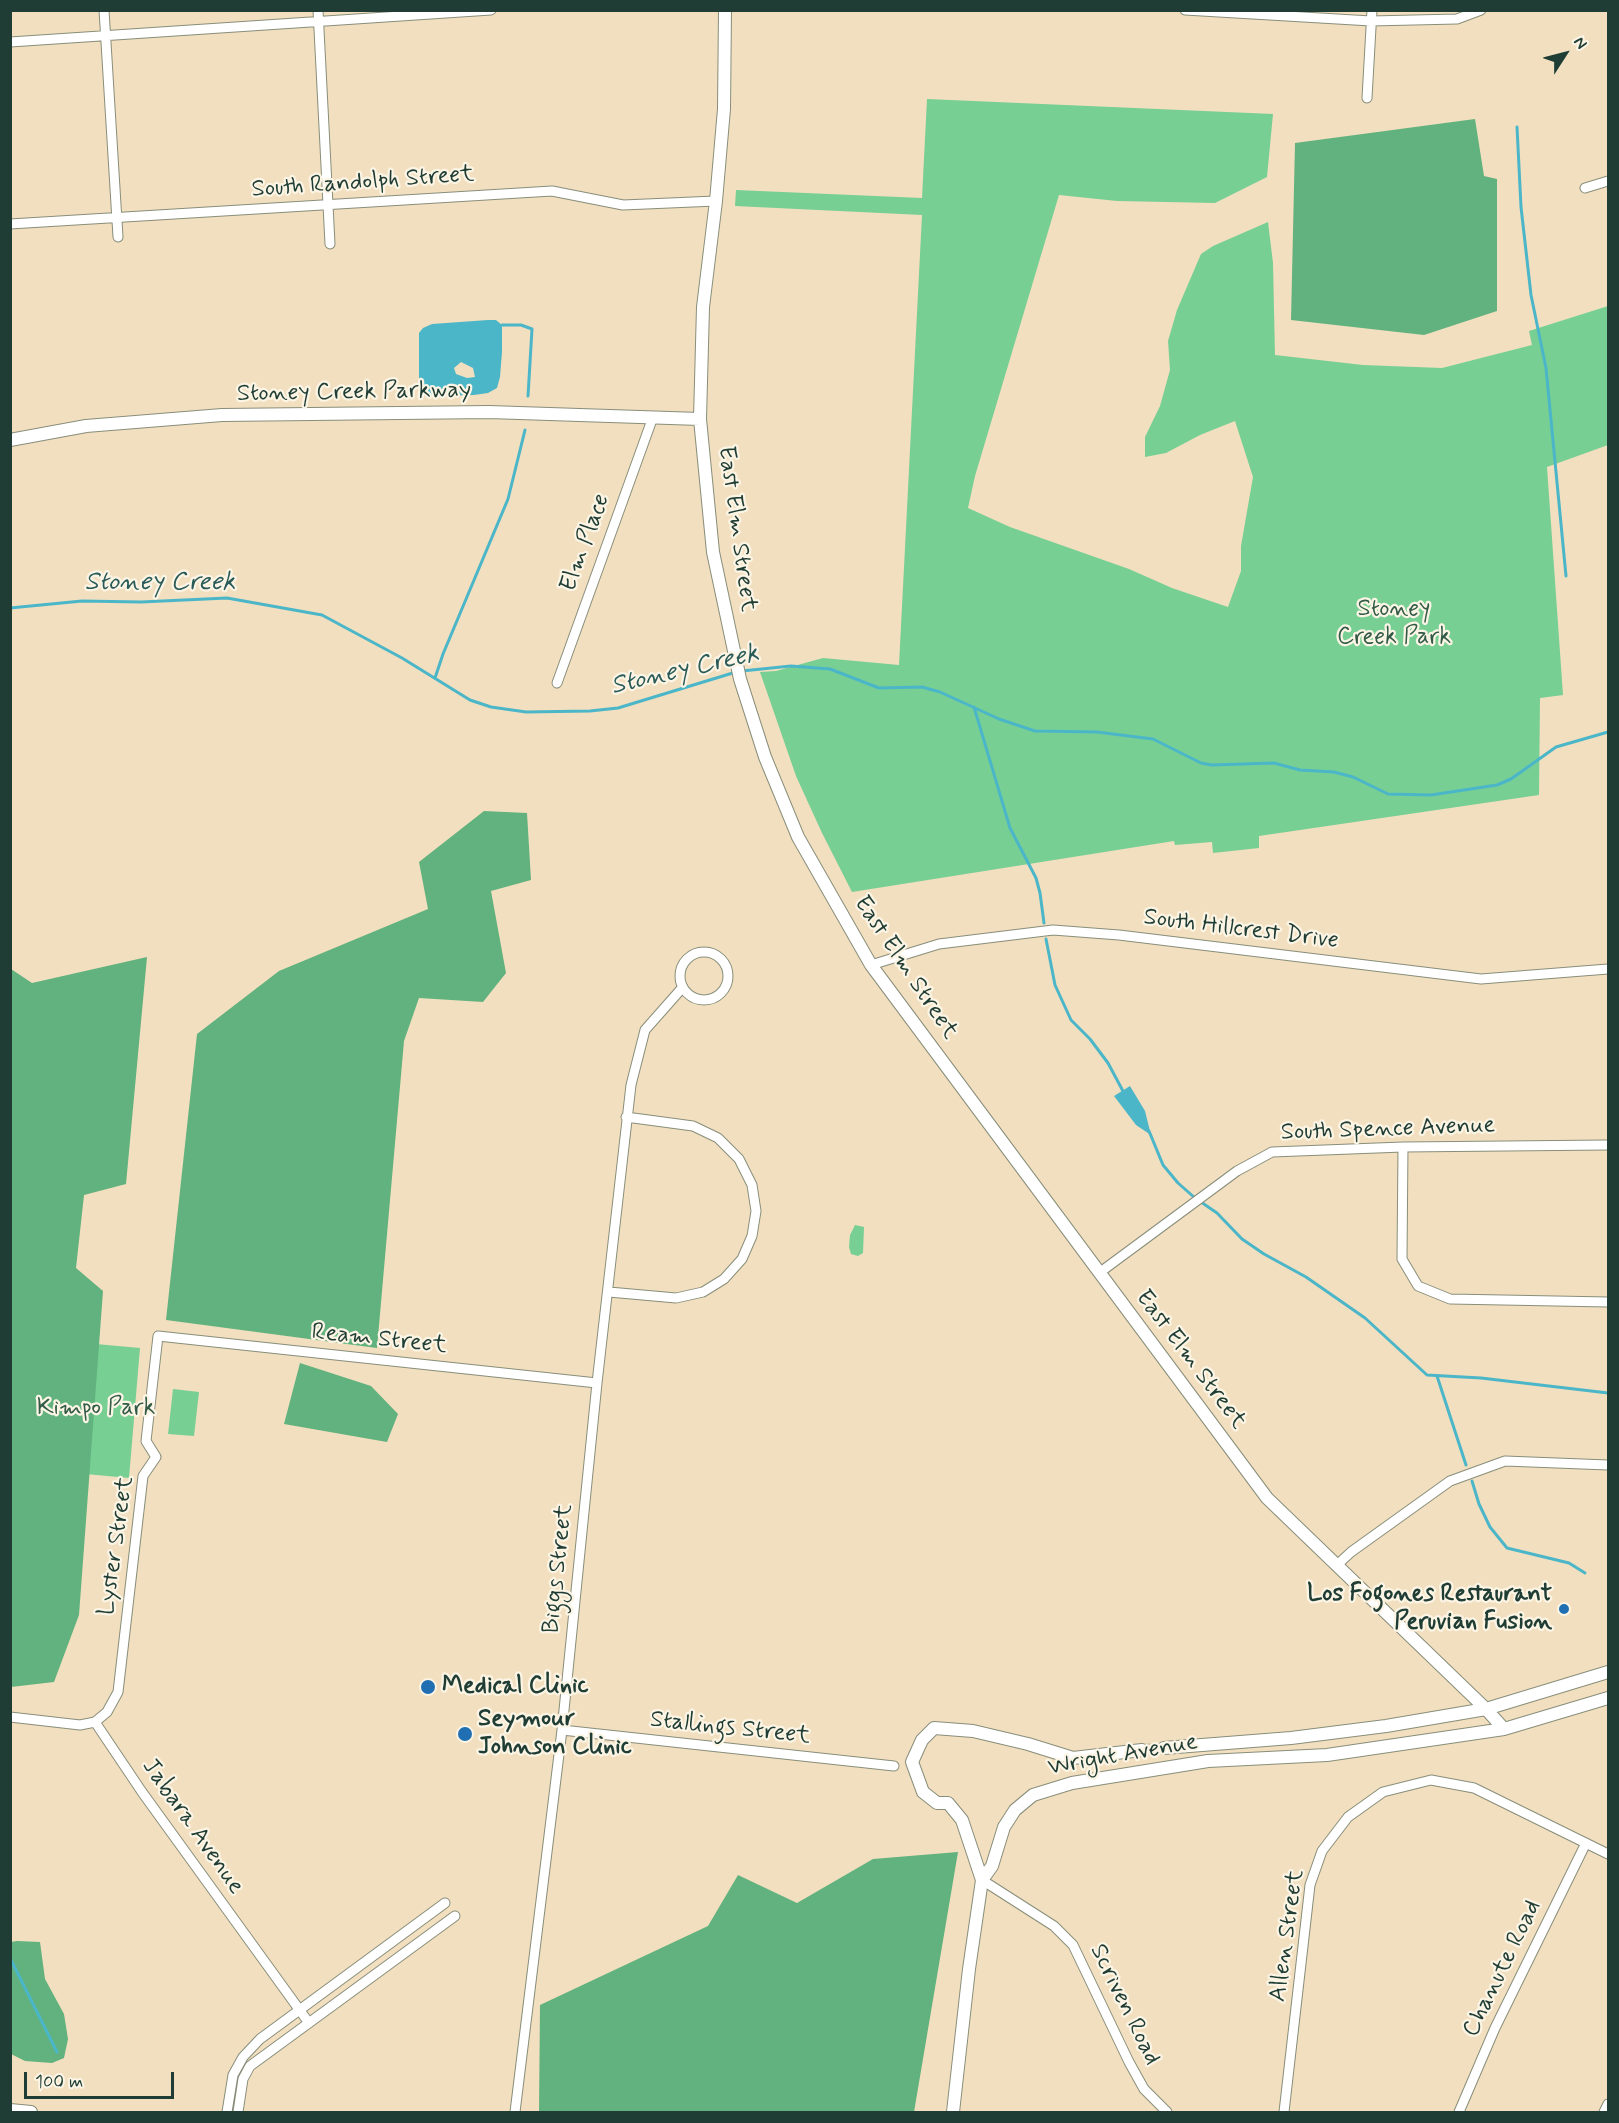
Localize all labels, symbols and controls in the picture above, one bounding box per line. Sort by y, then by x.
north arrow [1535,24,1595,84]
text: N [1568,33,1592,54]
street label: South Randolph Street [251,161,475,205]
street label: Stoney Creek Parkway [237,377,471,409]
street label: East Elm Street [710,444,762,614]
street label: Elm Place [555,490,617,596]
water label: Stoney Creek [85,568,235,600]
park label: Stoney Creek Park [1337,596,1451,652]
water label: Stoney Creek [608,639,762,703]
street label: East Elm Street [846,891,964,1045]
street label: South Hillcrest Drive [1142,904,1340,956]
street label: South Spence Avenue [1280,1112,1496,1148]
street label: East Elm Street [1128,1285,1252,1435]
street label: Ream Street [310,1319,448,1361]
park label: Kimpo Park [37,1395,155,1423]
street label: Lyster Street [93,1475,141,1617]
street label: Biggs Street [538,1503,580,1635]
place label: Los Fogones Restaurant Peruvian Fusion [1307,1581,1552,1637]
marker: Los Fogones Restaurant Peruvian Fusion [1557,1602,1571,1616]
place label: Medical Clinic [442,1673,588,1701]
marker: Medical Clinic [419,1678,437,1696]
place label: Seymour Johnson Clinic [478,1706,632,1762]
street label: Stallings Street [648,1706,812,1752]
marker: Seymour Johnson Clinic [456,1725,474,1743]
street label: Wright Avenue [1046,1729,1200,1783]
street label: Jabara Avenue [135,1754,249,1900]
street label: Allen Street [1264,1868,1312,2004]
street label: Chanute Road [1458,1896,1548,2042]
street label: Scriven Road [1082,1940,1166,2070]
scale bar [27,2060,177,2098]
text: 100 m [35,2070,83,2094]

